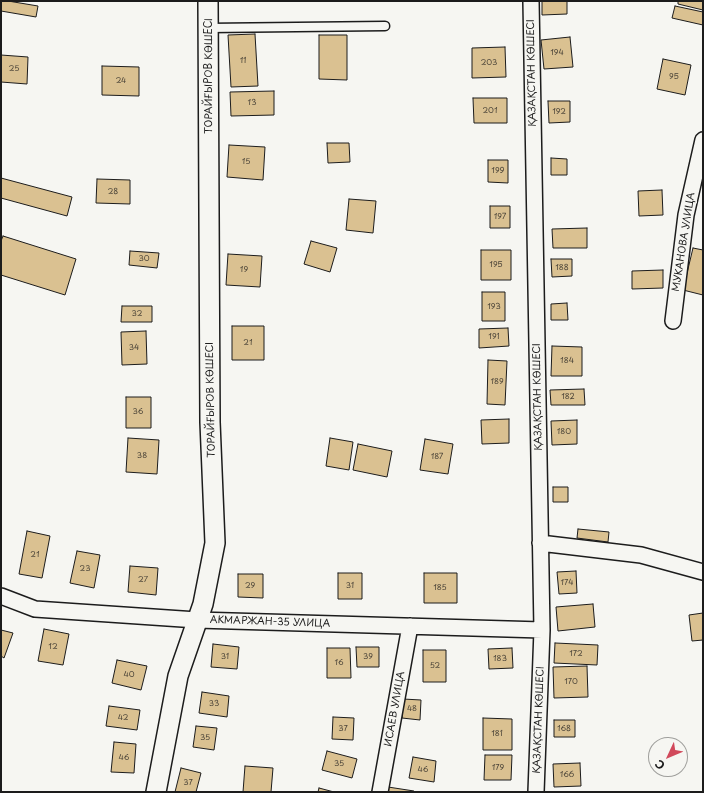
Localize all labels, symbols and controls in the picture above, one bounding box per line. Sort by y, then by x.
street label: ТОРАЙҒЫРОВ КӨШЕСІ [203,18,215,134]
street label: ҚАЗАҚСТАН КӨШЕСІ [525,19,539,127]
house number: 194 [550,48,564,58]
house number: 11 [240,56,246,66]
house number: 203 [481,58,497,68]
house number: 25 [9,64,19,74]
house number: 95 [669,72,679,82]
house number: 24 [116,76,126,86]
house number: 13 [248,98,256,108]
house number: 201 [482,106,498,116]
house number: 192 [552,107,566,117]
house number: 15 [242,157,250,167]
house number: 199 [491,166,505,176]
house number: 28 [108,187,118,197]
street label: МУКАНОВА УЛИЦА [670,191,698,293]
house number: 197 [494,212,506,222]
house number: 30 [138,254,150,264]
house number: 195 [489,260,503,270]
house number: 188 [555,263,569,273]
house number: 19 [240,265,248,275]
house number: 193 [487,302,501,312]
house number: 32 [132,309,142,319]
house number: 191 [488,332,500,342]
house number: 21 [243,338,253,348]
street label: ТОРАЙҒЫРОВ КӨШЕСІ [204,342,218,458]
house number: 34 [129,343,139,353]
street label: ҚАЗАҚСТАН КӨШЕСІ [531,343,545,451]
house number: 184 [560,356,574,366]
house number: 189 [490,377,504,387]
house number: 182 [561,392,575,402]
house number: 36 [133,407,143,417]
house number: 180 [557,427,571,437]
house number: 38 [137,451,147,461]
house number: 187 [431,452,443,462]
house number: 21 [30,550,40,560]
house number: 23 [80,564,90,574]
house number: 27 [138,575,148,585]
house number: 174 [560,578,574,588]
house number: 29 [245,581,255,591]
house number: 31 [346,581,354,591]
house number: 185 [433,583,447,593]
street label: АКМАРЖАН-35 УЛИЦА [210,614,330,630]
house number: 12 [48,642,58,652]
house number: 172 [569,649,583,659]
house number: 31 [221,652,229,662]
house number: 39 [363,652,373,662]
house number: 183 [493,654,507,664]
house number: 16 [334,658,344,668]
house number: 52 [430,661,440,671]
street label: ҚАЗАҚСТАН КӨШЕСІ [531,666,547,774]
house number: 40 [123,670,135,680]
street label: ИСАЕВ УЛИЦА [382,670,408,748]
house number: 170 [564,677,578,687]
house number: 33 [209,699,219,709]
house number: 48 [407,704,417,714]
house number: 42 [118,713,128,723]
house number: 37 [338,724,348,734]
house number: 168 [557,724,571,734]
house number: 181 [491,729,503,739]
house number: 35 [200,733,210,743]
north arrow [648,737,688,777]
house number: 46 [119,753,129,763]
text: С [651,756,669,774]
house number: 35 [334,759,344,769]
house number: 179 [492,763,504,773]
house number: 46 [418,765,428,775]
house number: 166 [560,770,574,780]
house number: 37 [183,778,193,788]

